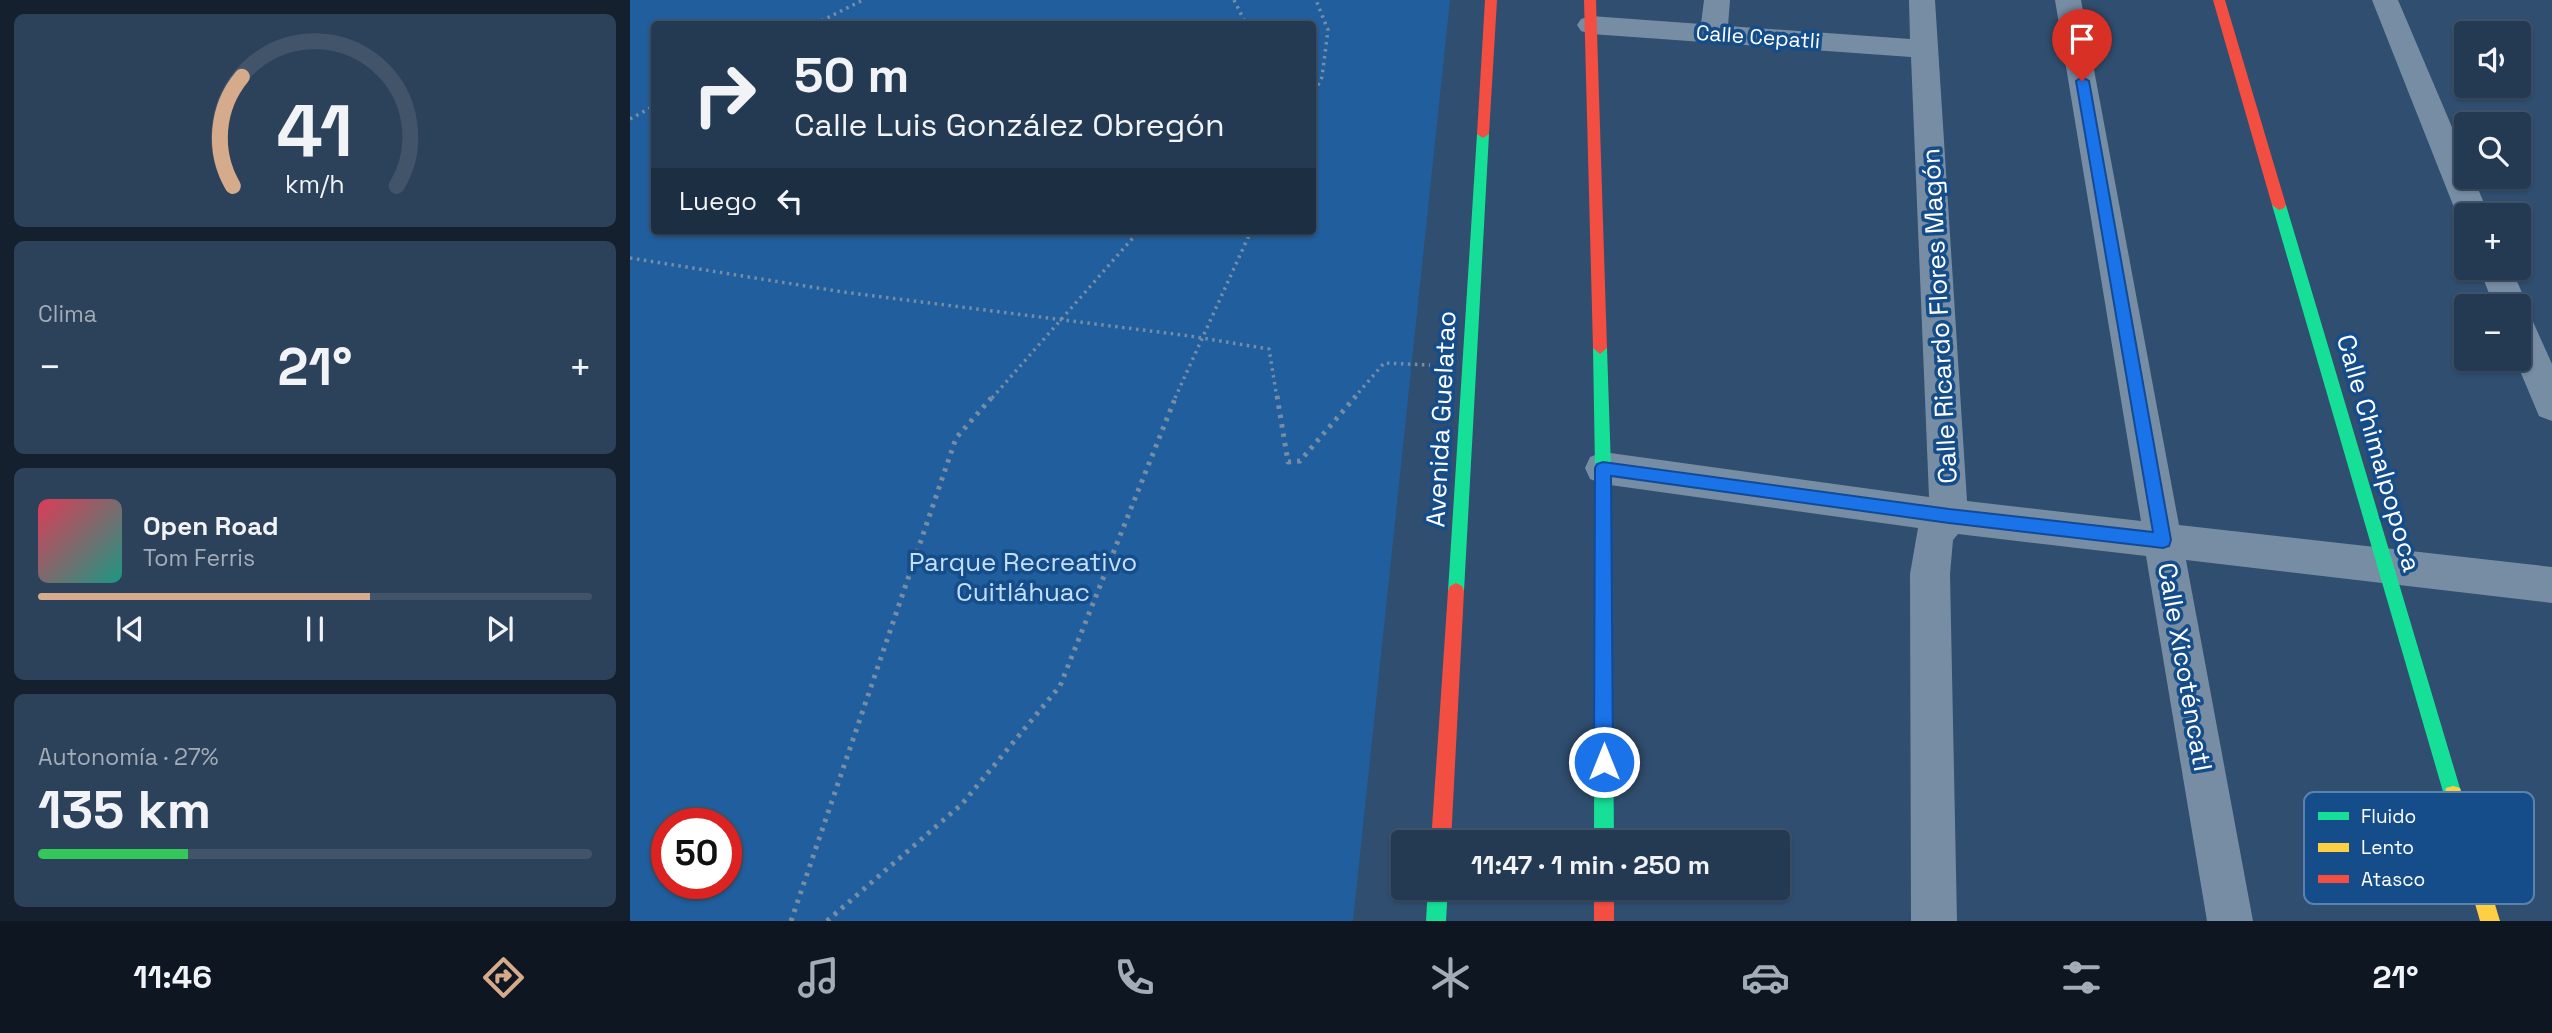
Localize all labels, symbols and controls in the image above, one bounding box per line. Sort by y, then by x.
pin [2052,9,2112,81]
street label: Calle Cepatli [1695,19,1821,54]
icon: arrive [2063,20,2101,58]
map controls [2454,21,2531,371]
button: sound [2454,21,2531,98]
text: 50 m [794,44,909,106]
icon: right [679,49,770,140]
text: 41 [277,85,353,178]
text: Calle Luis González Obregón [794,105,1225,145]
button: search [2454,112,2531,189]
street label: Calle Ricardo Flores Magón [1913,147,1965,485]
text: km/h [285,168,345,200]
icon: left [771,182,809,220]
text: Luego [679,184,757,218]
button: + [2454,203,2531,280]
button: − [2454,294,2531,371]
text: Clima [38,299,97,329]
street label: Avenida Guelatao [1418,310,1464,528]
street label: Calle Chimalpopoca [2329,330,2429,576]
text: 21° [278,334,352,400]
text: − [38,343,62,391]
text: + [568,343,592,391]
text: Open Road [143,509,279,543]
text: Tom Ferris [143,543,255,573]
park label: Parque Recreativo Cuitláhuac [909,545,1137,609]
street label: Calle Xicoténcatl [2150,560,2220,774]
icon: previous [111,610,149,648]
icon: pause [296,610,334,648]
icon: next [481,610,519,648]
position arrow [1567,725,1641,799]
text: Autonomía · 27% [38,742,218,772]
text: 135 km [38,777,211,843]
legend [2304,792,2534,904]
text: Fluido [2361,804,2416,829]
speed limit sign: 50 [651,808,742,899]
text: Lento [2361,835,2414,860]
text: 11:47 · 1 min · 250 m [1471,848,1710,882]
text: Atasco [2361,867,2425,892]
icon: directions [479,953,528,1002]
icon: music [794,953,843,1002]
icon: phone [1110,953,1159,1002]
icon: climate [1426,953,1475,1002]
icon: car [1741,953,1790,1002]
icon: filters [2057,953,2106,1002]
text: 11:46 [133,957,212,997]
text: 21° [2373,957,2419,997]

